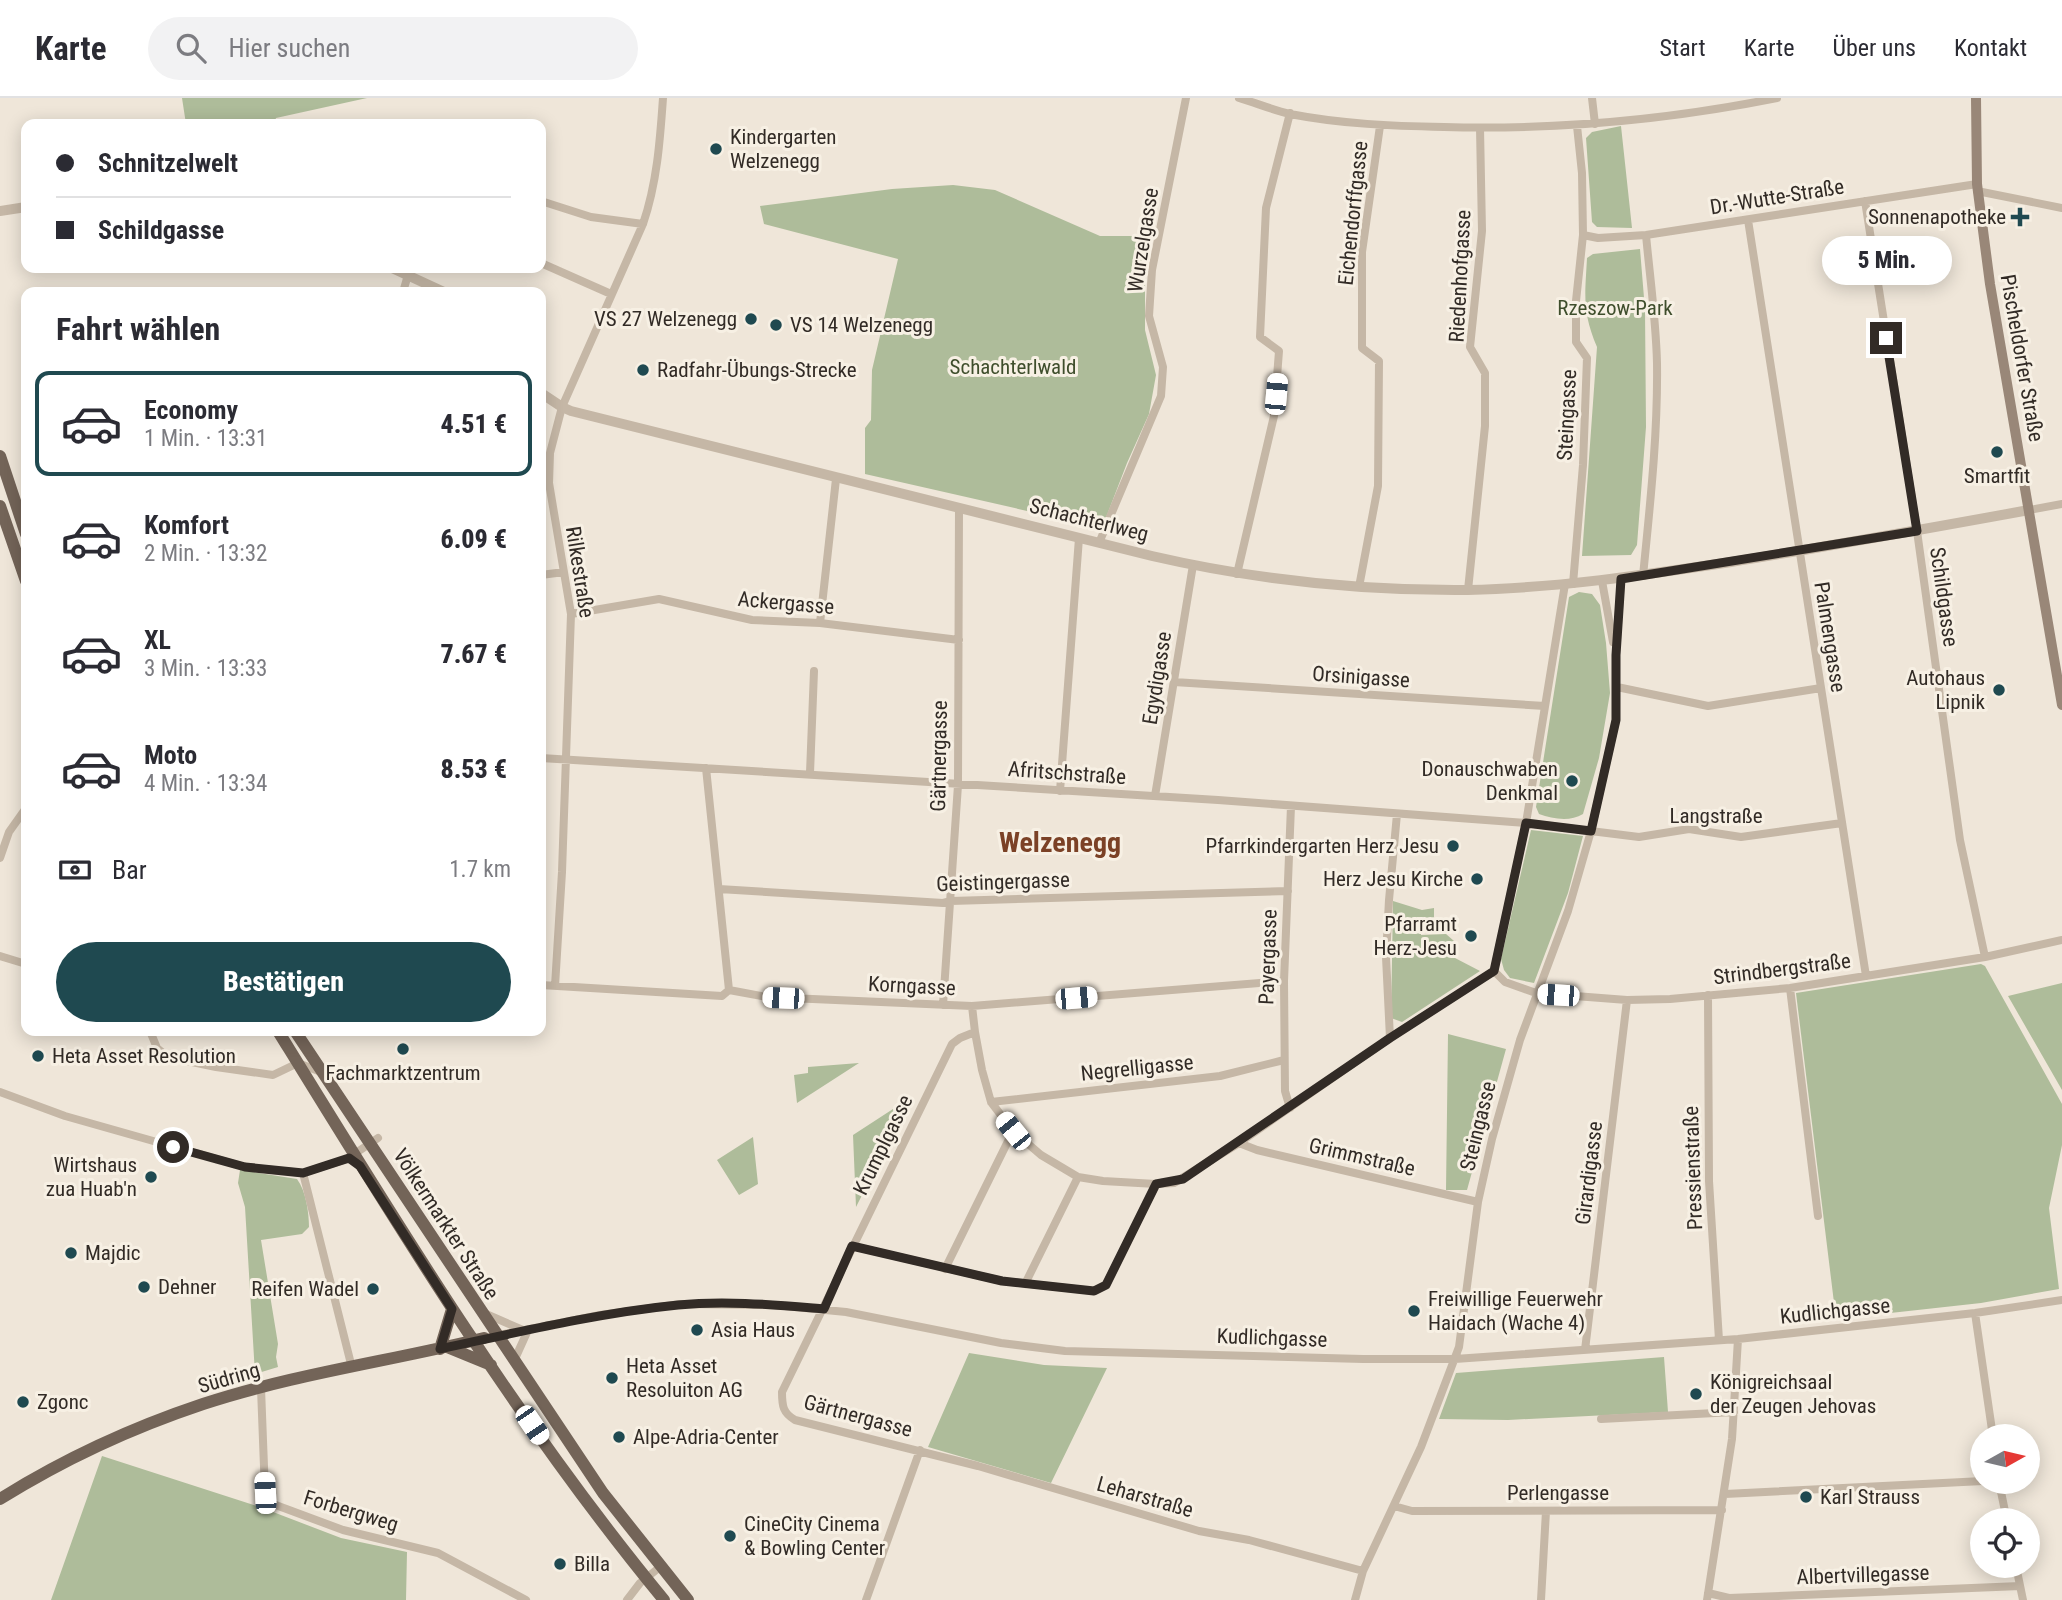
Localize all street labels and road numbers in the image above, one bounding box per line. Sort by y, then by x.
street label: Eichendorffgasse [1333,139,1373,286]
street label: Dr.-Wutte-Straße [1708,175,1846,219]
street label: Wurzelgasse [1123,186,1163,294]
street label: Riedenhofgasse [1445,209,1475,343]
street label: Pischeldorfer Straße [1995,272,2049,444]
street label: Steingasse [1553,369,1581,461]
street label: Schachterlweg [1027,494,1151,546]
street label: Rilkestraße [561,524,599,620]
street label: Schildgasse [1925,546,1963,648]
street label: Palmengasse [1809,580,1851,694]
street label: Ackergasse [737,587,835,619]
street label: Egydigasse [1138,630,1176,726]
street label: Orsinigasse [1311,662,1411,692]
street label: Gärtnergasse [926,700,952,812]
street label: Afritschstraße [1007,757,1127,789]
street label: Langstraße [1669,804,1763,828]
street label: Geistingergasse [936,868,1070,896]
street label: Payergasse [1254,909,1282,1005]
street label: Strindbergstraße [1712,949,1852,989]
street label: Korngasse [868,972,957,1000]
street label: Negrelligasse [1079,1050,1195,1086]
street label: Steingasse [1455,1079,1501,1173]
street label: Krumplgasse [848,1091,918,1199]
street label: Pressienstraße [1679,1105,1707,1231]
street label: Girardigasse [1571,1120,1607,1226]
street label: Grimmstraße [1307,1133,1417,1181]
street label: Völkermarkter Straße [388,1144,504,1304]
street label: Kudlichgasse [1779,1293,1891,1329]
street label: Kudlichgasse [1216,1324,1328,1352]
street label: Südring [195,1358,263,1398]
street label: Gärtnergasse [801,1390,915,1442]
street label: Leharstraße [1094,1472,1196,1522]
street label: Perlengasse [1507,1481,1609,1505]
street label: Forbergweg [301,1485,401,1537]
street label: Albertvillegasse [1796,1561,1930,1589]

